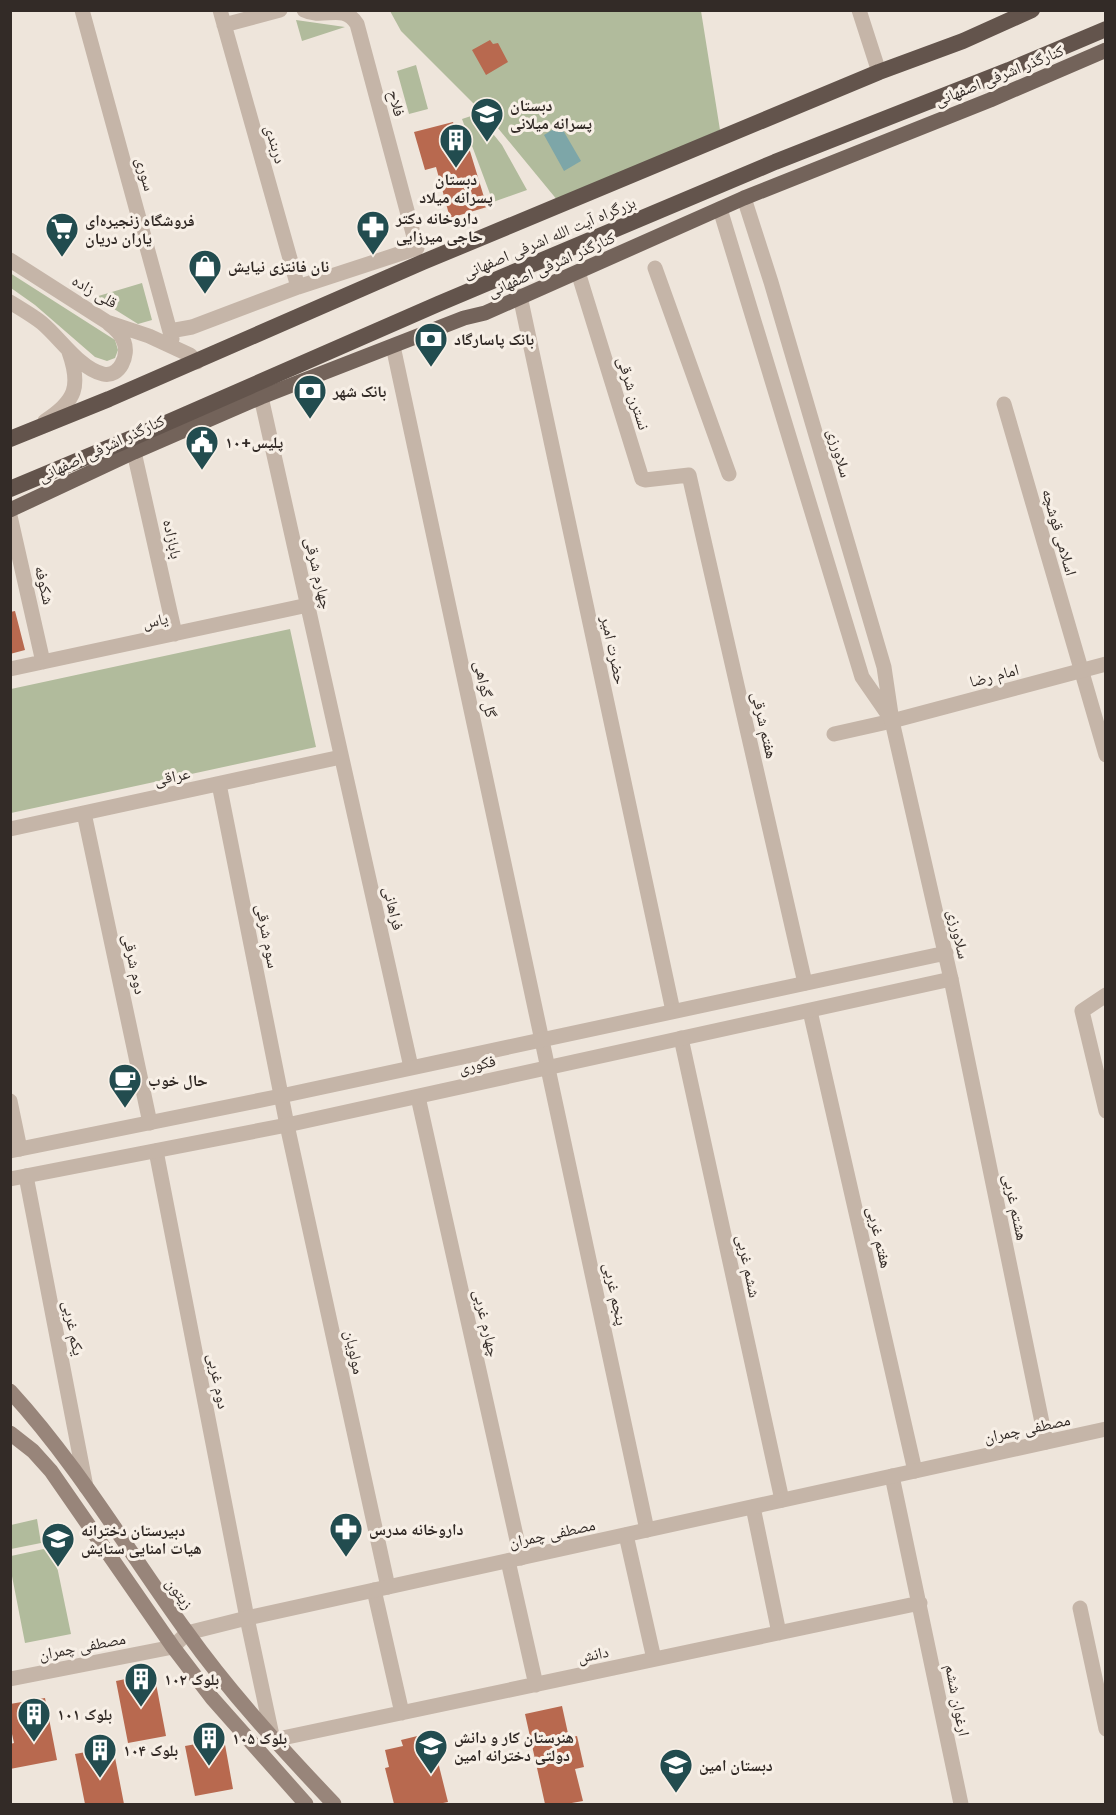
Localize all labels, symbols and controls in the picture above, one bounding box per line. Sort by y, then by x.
street label: کنارگذر اشرفی اصفهانی [931,40,1067,111]
street label: فلاح [383,88,410,119]
place label: دبستان پسرانه میلانی [510,95,592,133]
school or university icon: دبستان پسرانه میلانی [469,96,505,143]
street label: دربندی [260,122,291,166]
building icon: دبستان پسرانه میلاد [438,122,474,169]
street label: سوری [131,155,160,193]
place label: دبستان پسرانه میلاد [419,169,493,207]
street label: بزرگراه آیت الله اشرفی اصفهانی [460,191,639,283]
place label: داروخانه دکتر حاجی میرزایی [395,208,483,246]
pharmacy icon: داروخانه دکتر حاجی میرزایی [355,209,391,256]
place label: فروشگاه زنجیره‌ای یاران دریان [85,210,195,248]
supermarket icon: فروشگاه زنجیره‌ای یاران دریان [44,211,80,258]
street label: کنارگذر اشرفی اصفهانی [484,227,619,302]
shop icon: نان فانتزی نیایش [187,248,223,295]
place label: نان فانتزی نیایش [228,256,329,276]
street label: قلی زاده [68,270,121,313]
bank icon: بانک پاسارگاد [413,321,449,368]
place label: بانک پاسارگاد [454,329,534,349]
street label: نسترن شرقی [612,354,655,432]
bank icon: بانک شهر [292,373,328,420]
place label: بانک شهر [332,381,386,401]
street label: کنارگذر اشرفی اصفهانی [34,410,168,487]
public building icon: پلیس+۱۰ [184,424,220,471]
street label: سلاورزی [823,426,857,480]
place label: پلیس+۱۰ [225,432,283,452]
street label: اسلامی قوشچه [1037,486,1082,578]
street label: بابازاده [159,517,187,561]
street label: چهارم شرقی [300,535,337,611]
street label: شکوفه [31,564,59,606]
street label: یاس [140,608,170,633]
street label: حضرت امیر [597,613,631,686]
street label: گل گواهی [469,659,502,720]
street label: امام رضا [967,659,1021,692]
street label: هفتم شرقی [747,690,782,760]
street label: عراقی [152,762,192,791]
street label: فراهانی [378,884,409,932]
street label: سوم شرقی [251,902,284,970]
street label: سلاورزی [943,907,974,961]
street label: دوم شرقی [118,932,151,996]
street label: فکوری [456,1050,498,1079]
cafe icon: حال خوب [107,1062,143,1109]
place label: حال خوب [148,1070,208,1090]
street label: هشتم غربی [998,1172,1033,1242]
street label: هفتم غربی [862,1204,897,1270]
street label: ششم غربی [732,1233,765,1300]
street label: پنجم غربی [599,1261,632,1328]
street label: چهارم غربی [469,1287,504,1359]
street label: یکم غربی [58,1299,89,1357]
street label: مولویان [340,1328,369,1376]
street label: دوم غربی [203,1351,234,1411]
street label: مصطفی چمران [982,1409,1072,1448]
pharmacy icon: داروخانه مدرس [328,1511,364,1558]
street label: مصطفی چمران [507,1514,597,1553]
place label: داروخانه مدرس [369,1519,464,1539]
place label: دبیرستان دخترانه هیات امنایی ستایش [81,1520,202,1558]
school or university icon: دبیرستان دخترانه هیات امنایی ستایش [40,1521,76,1568]
street label: زیتون [161,1573,198,1613]
street label: مصطفی چمران [37,1628,127,1665]
street label: دانش [576,1641,611,1668]
building icon: بلوک ۱۰۲ [123,1661,159,1708]
street label: ارغوان ششم [940,1662,975,1738]
place label: بلوک ۱۰۲ [164,1669,219,1689]
building icon: بلوک ۱۰۱ [16,1696,52,1743]
place label: بلوک ۱۰۱ [57,1704,112,1724]
building icon: بلوک ۱۰۵ [191,1720,227,1767]
place label: هنرستان کار و دانش دولتی دخترانه امین [454,1727,574,1765]
place label: بلوک ۱۰۵ [232,1728,287,1748]
school or university icon: هنرستان کار و دانش دولتی دخترانه امین [413,1728,449,1775]
building icon: بلوک ۱۰۴ [82,1732,118,1779]
place label: بلوک ۱۰۴ [123,1740,178,1760]
school or university icon: دبستان امین [658,1747,694,1794]
place label: دبستان امین [699,1755,773,1775]

